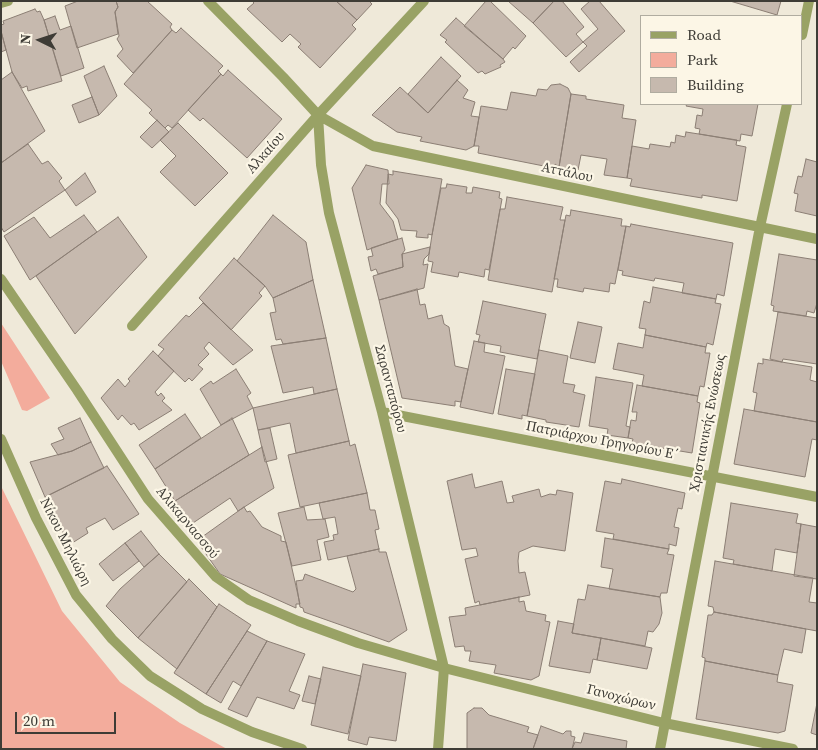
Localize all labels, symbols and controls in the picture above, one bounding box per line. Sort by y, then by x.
north arrow [15,15,65,65]
legend [640,15,803,105]
text: Road [687,24,721,45]
text: N [15,33,35,45]
text: Park [687,49,718,70]
text: Building [687,74,744,95]
street label: Αλκαίου [243,129,289,177]
street label: Αττάλου [540,159,594,187]
street label: Σαρανταπόρου [370,343,410,435]
street label: Χριστιανικής Ενώσεως [686,353,730,493]
street label: Πατριάρχου Γρηγορίου Ε΄ [524,418,680,464]
street label: Αλικαρνασσού [152,484,222,562]
street label: Νίκου Μηλιώρη [36,495,94,589]
street label: Γανοχώρων [585,681,657,715]
scale bar [18,702,119,734]
text: 20 m [23,710,55,731]

